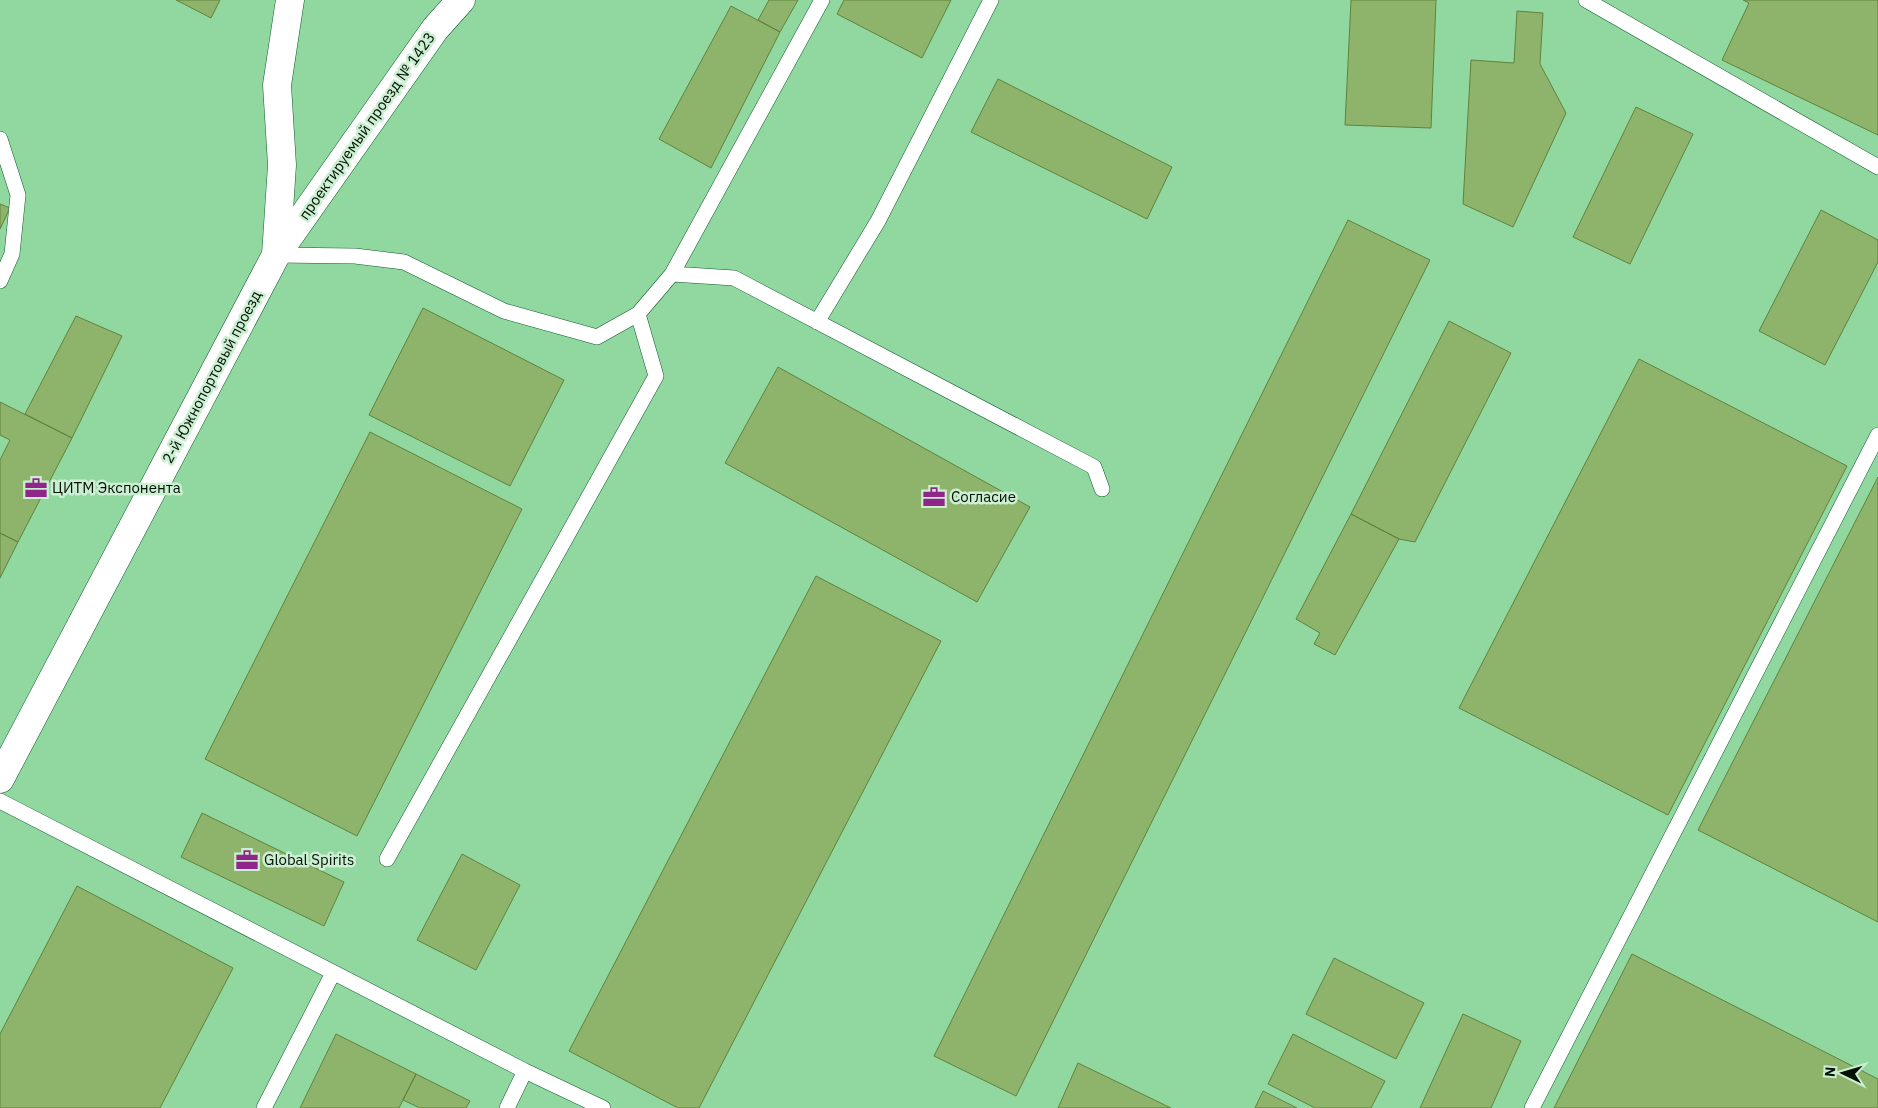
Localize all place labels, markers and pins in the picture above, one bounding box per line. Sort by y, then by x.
office icon: ЦИТМ Экспонента [23,475,49,501]
place label: ЦИТМ Экспонента [52,478,181,497]
office icon: Согласие [921,484,947,510]
place label: Согласие [951,487,1016,506]
office icon: Global Spirits [234,847,260,873]
place label: Global Spirits [264,850,354,869]

